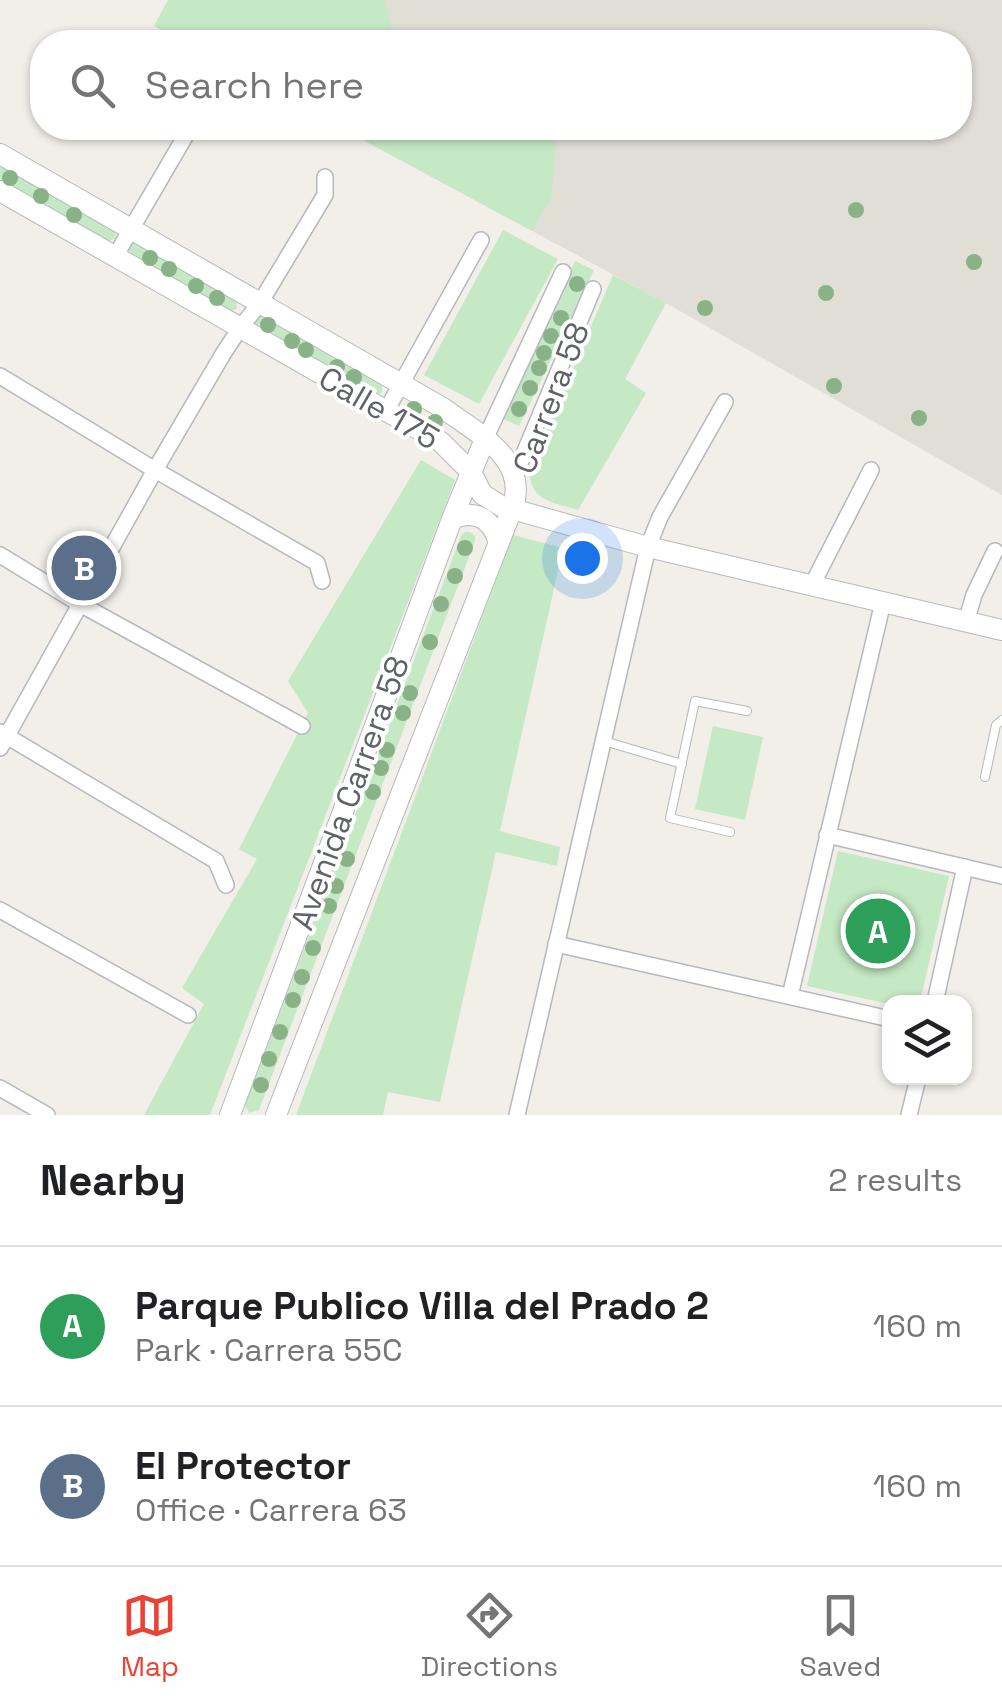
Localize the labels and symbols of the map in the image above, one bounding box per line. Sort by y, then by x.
street label: Carrera 58 [504,317,598,479]
street label: Calle 175 [312,358,446,458]
pin: B [52,530,116,606]
your location [557,533,608,584]
street label: Avenida Carrera 58 [282,651,418,935]
pin: A [846,894,910,968]

